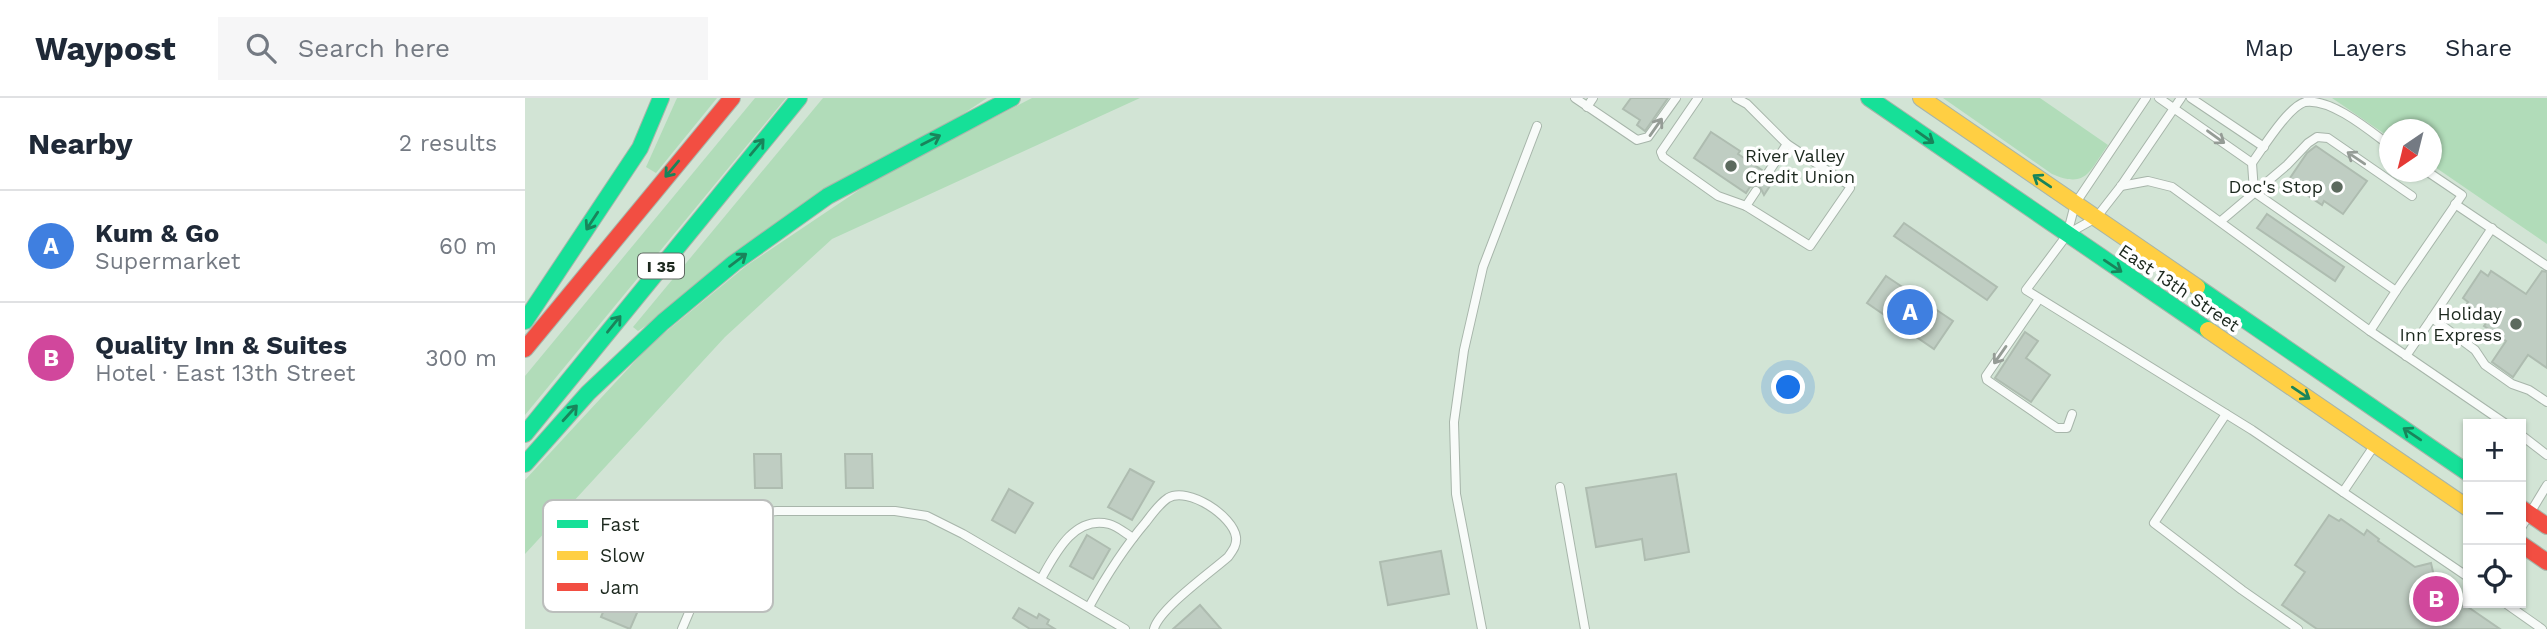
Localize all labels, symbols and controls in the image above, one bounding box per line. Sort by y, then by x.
search box [218,17,708,80]
text: Waypost [35,29,176,68]
icon: search [242,29,280,67]
text: Search here [298,33,450,63]
text: Map [2245,34,2293,62]
text: Layers [2331,34,2407,62]
text: Share [2445,34,2512,62]
one-way arrow [1649,118,1663,137]
north arrow [2379,119,2442,182]
text: Nearby [28,126,133,161]
one-way arrow [2206,129,2225,144]
text: 2 results [399,130,497,157]
one-way arrow [1915,130,1934,144]
one-way arrow [920,133,941,146]
one-way arrow [750,139,765,157]
place label: River Valley Credit Union [1745,145,1855,187]
one-way arrow [2347,151,2366,165]
marker: River Valley Credit Union [1723,158,1739,174]
one-way arrow [665,160,680,178]
one-way arrow [2033,174,2052,188]
place label: Doc's Stop [2229,176,2323,197]
marker: Doc's Stop [2329,179,2345,195]
one-way arrow [585,211,599,230]
text: Kum & Go [95,218,219,248]
text: A [43,233,59,260]
text: 60 m [439,233,497,260]
street label: East 13th Street [2115,239,2244,336]
text: Supermarket [95,248,240,275]
one-way arrow [729,253,747,268]
road number: I 35 [638,254,684,278]
one-way arrow [2103,259,2122,273]
pin: A [1887,286,1933,338]
place label: Holiday Inn Express [2400,303,2503,345]
one-way arrow [606,316,622,334]
marker: Holiday Inn Express [2508,316,2524,332]
text: Quality Inn & Suites [95,330,347,360]
text: B [43,345,59,372]
text: 300 m [425,345,497,372]
one-way arrow [1993,345,2007,364]
text: Hotel · East 13th Street [95,360,355,387]
your location [1771,370,1805,404]
one-way arrow [2291,386,2310,400]
one-way arrow [562,405,579,422]
map controls [2463,419,2526,608]
button: + [2463,419,2526,482]
one-way arrow [2403,427,2422,441]
button: − [2463,482,2526,545]
legend [543,500,773,612]
text: Fast [600,513,639,536]
text: Slow [600,544,645,567]
button: locate [2463,545,2526,608]
pin: B [2413,573,2459,625]
text: Jam [600,576,639,599]

